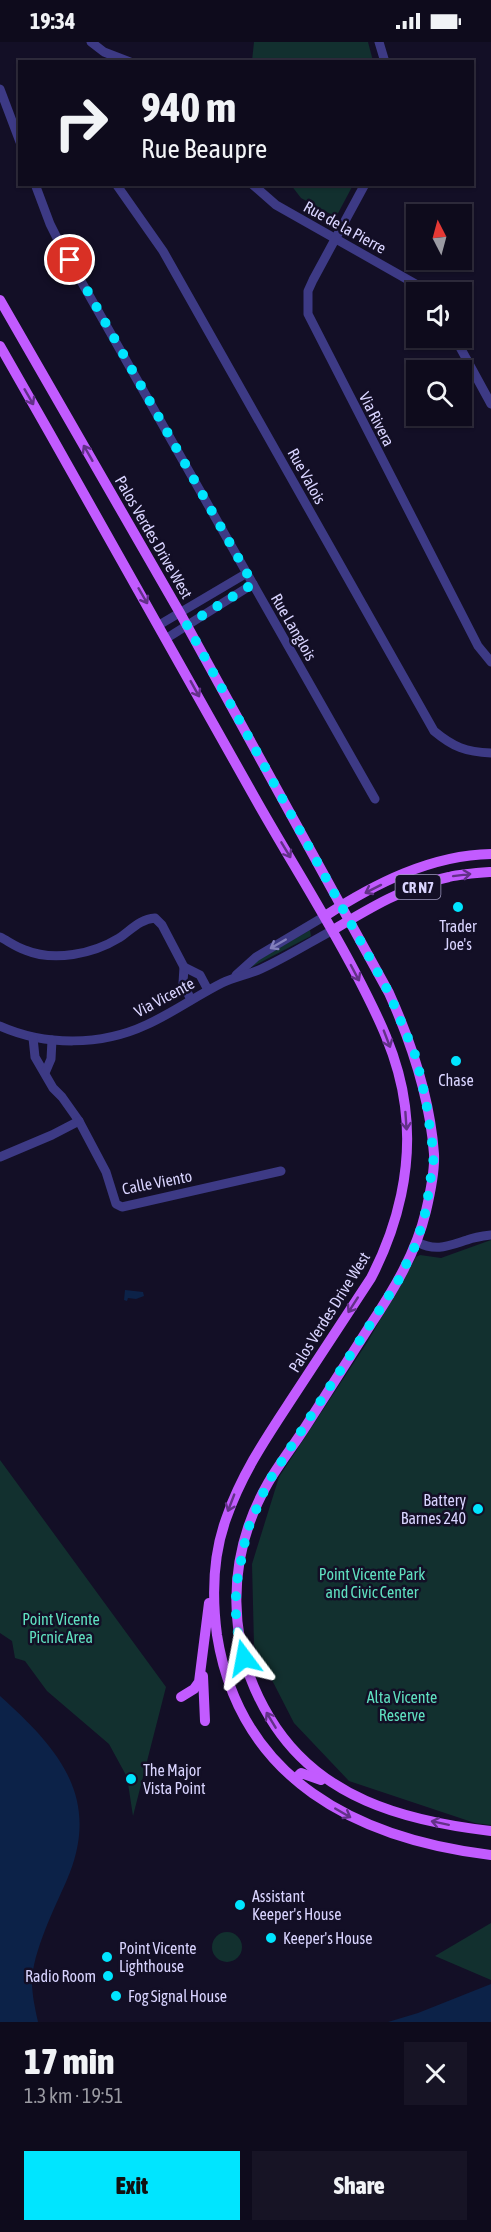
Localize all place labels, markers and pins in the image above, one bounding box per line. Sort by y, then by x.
pin [44,234,95,285]
marker: Trader Joe's [451,900,465,914]
place label: Trader Joe's [439,917,477,953]
marker: Chase [449,1054,463,1068]
place label: Chase [438,1071,474,1089]
place label: Battery Barnes 240 [401,1491,466,1527]
marker: Battery Barnes 240 [471,1502,485,1516]
place label: The Major Vista Point [143,1761,206,1797]
marker: The Major Vista Point [124,1772,138,1786]
place label: Assistant Keeper's House [252,1887,341,1924]
marker: Assistant Keeper's House [233,1898,247,1912]
place label: Keeper's House [283,1929,372,1948]
marker: Keeper's House [264,1931,278,1945]
place label: Point Vicente Lighthouse [119,1939,197,1976]
marker: Point Vicente Lighthouse [100,1950,114,1964]
place label: Radio Room [25,1967,96,1985]
marker: Radio Room [101,1969,115,1983]
place label: Fog Signal House [128,1987,227,2006]
marker: Fog Signal House [109,1989,123,2003]

